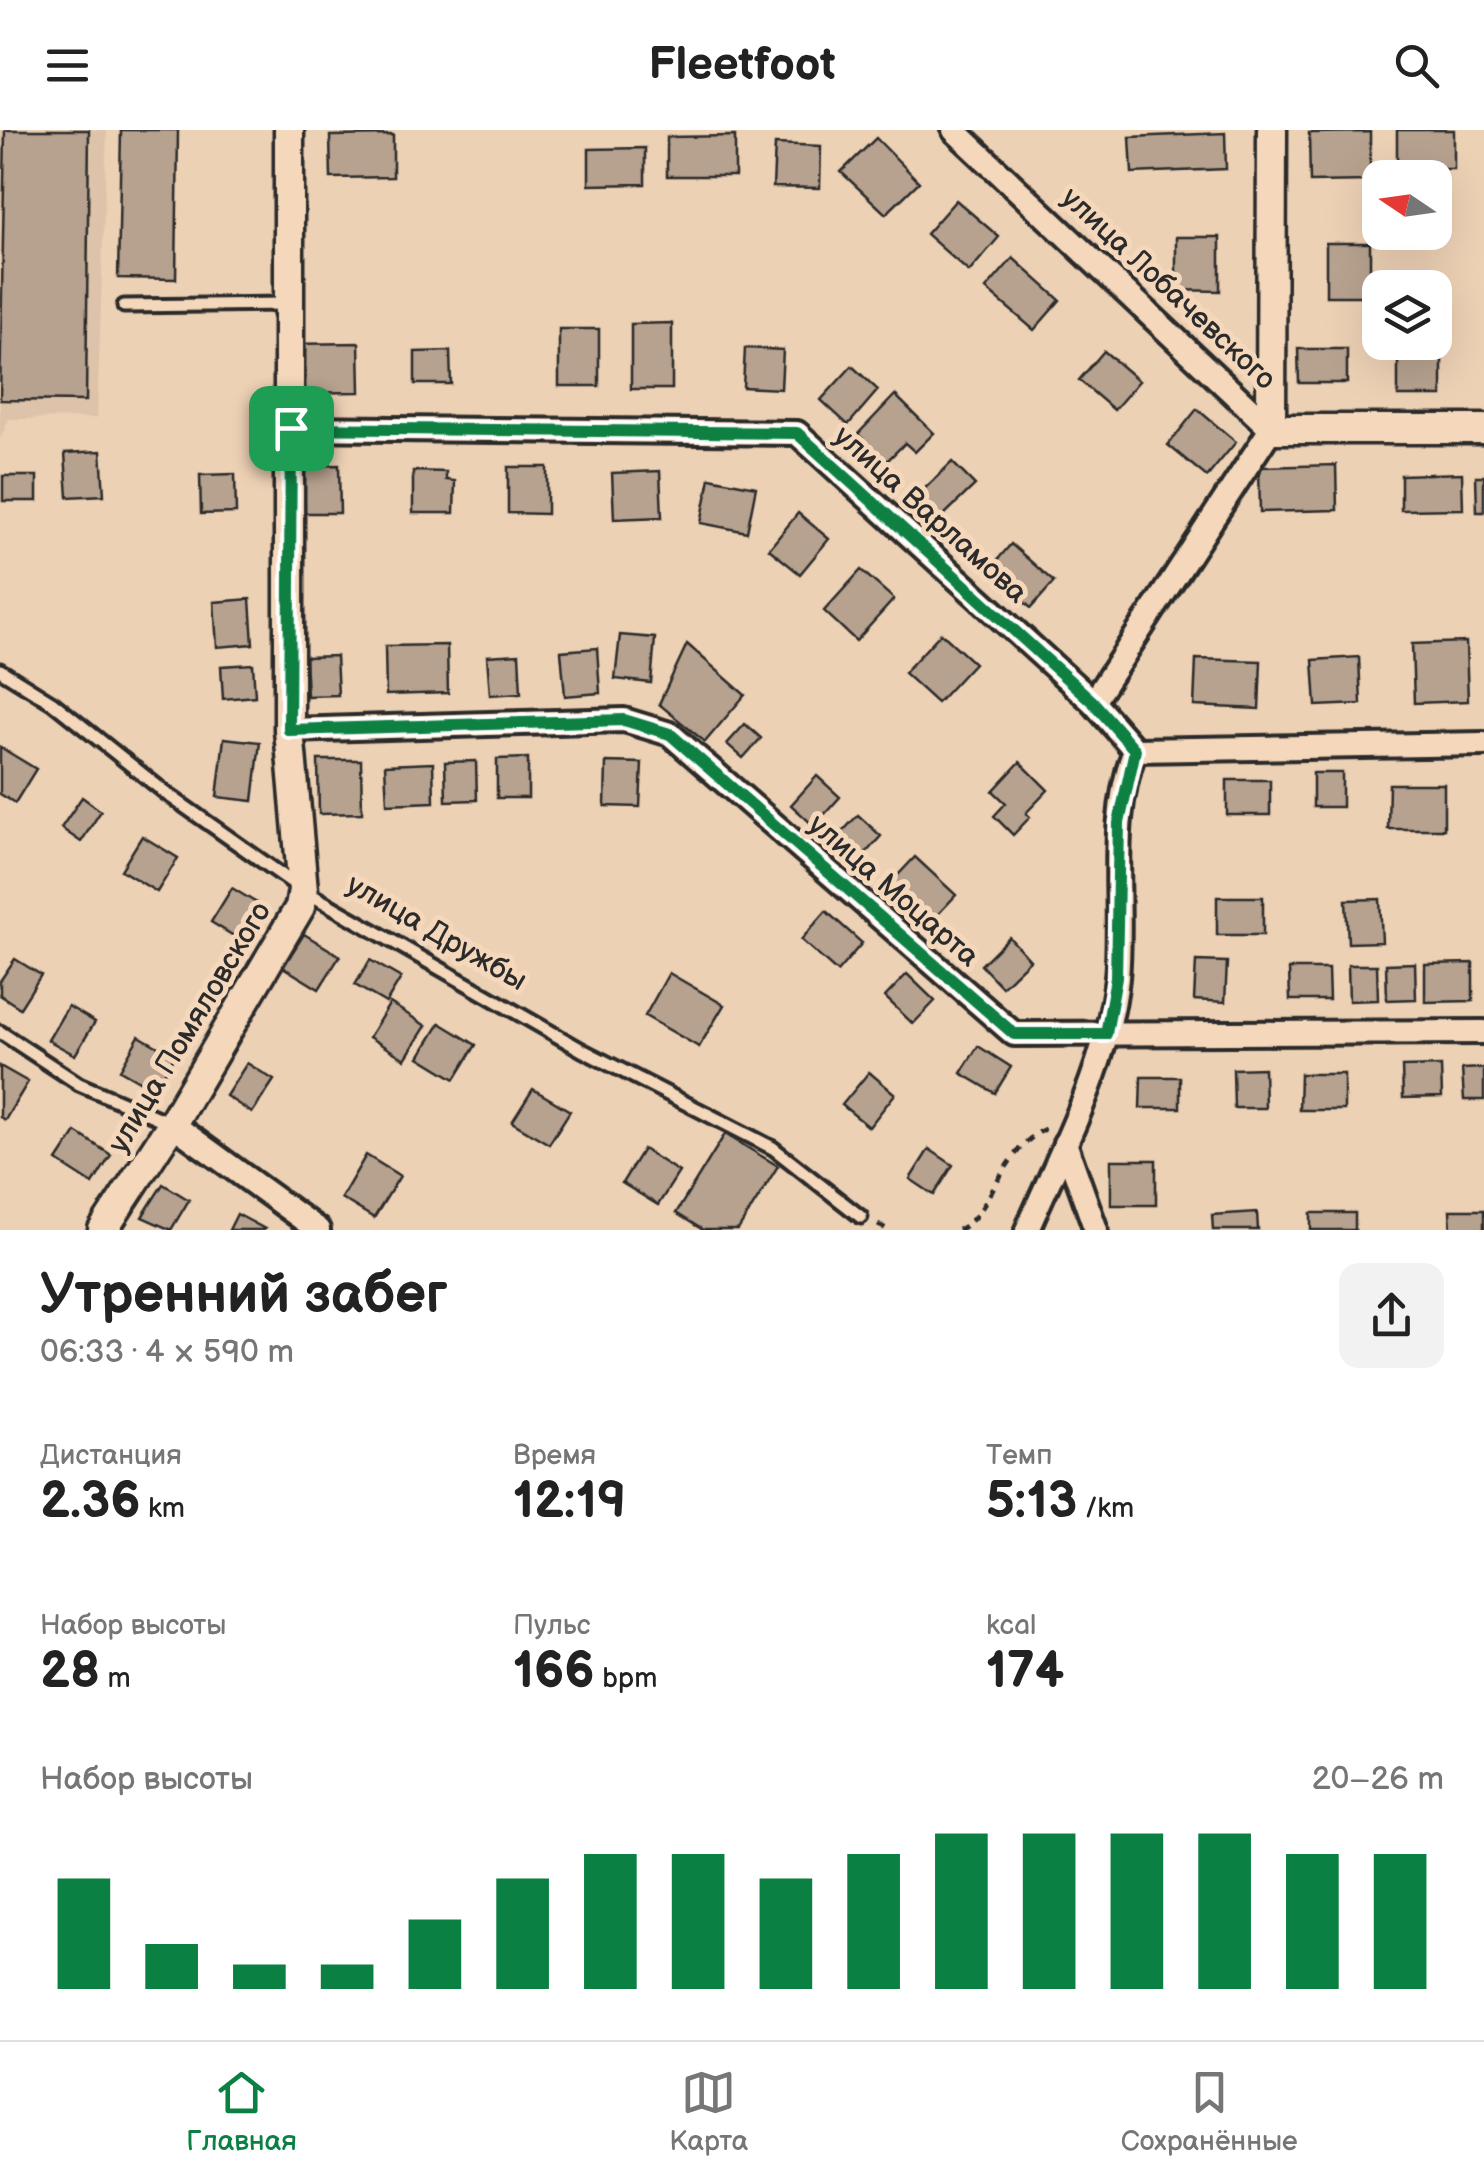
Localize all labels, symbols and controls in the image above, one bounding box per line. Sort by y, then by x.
icon: menu [40,38,95,93]
text: Fleetfoot [648,38,836,93]
icon: search [1389,38,1444,93]
north arrow [1362,160,1452,250]
map controls [1362,160,1452,360]
street label: улица Лобачевского [1053,180,1283,398]
button: layers [1362,270,1452,360]
pin [249,386,334,471]
icon: arrive [264,401,319,456]
street label: улица Варламова [826,418,1035,611]
street label: улица Моцарта [801,807,986,975]
street label: улица Дружбы [340,867,533,999]
street label: улица Помяловского [101,895,279,1160]
text: Утренний забег [40,1262,448,1329]
button: share [1339,1263,1444,1368]
text: 06:33 · 4 × 590 m [40,1333,294,1372]
text: Дистанция [40,1439,182,1472]
text: Время [513,1439,596,1472]
text: Темп [986,1439,1053,1472]
text: 2.36 [40,1472,140,1532]
text: 12:19 [513,1472,626,1532]
text: 5:13 [986,1472,1077,1532]
text: km [140,1492,185,1525]
text: /km [1077,1492,1134,1525]
text: Набор высоты [40,1609,226,1642]
text: Пульс [513,1609,590,1642]
text: kcal [986,1609,1036,1642]
text: 28 [40,1642,100,1702]
text: 166 [513,1642,595,1702]
text: 174 [986,1642,1064,1702]
text: m [100,1662,131,1695]
text: bpm [595,1662,657,1695]
text: Набор высоты [40,1760,253,1799]
text: 20–26 m [1312,1760,1444,1799]
tab: Главная [186,2065,297,2158]
tab: Карта [669,2065,748,2158]
tab: Сохранённые [1121,2065,1298,2158]

